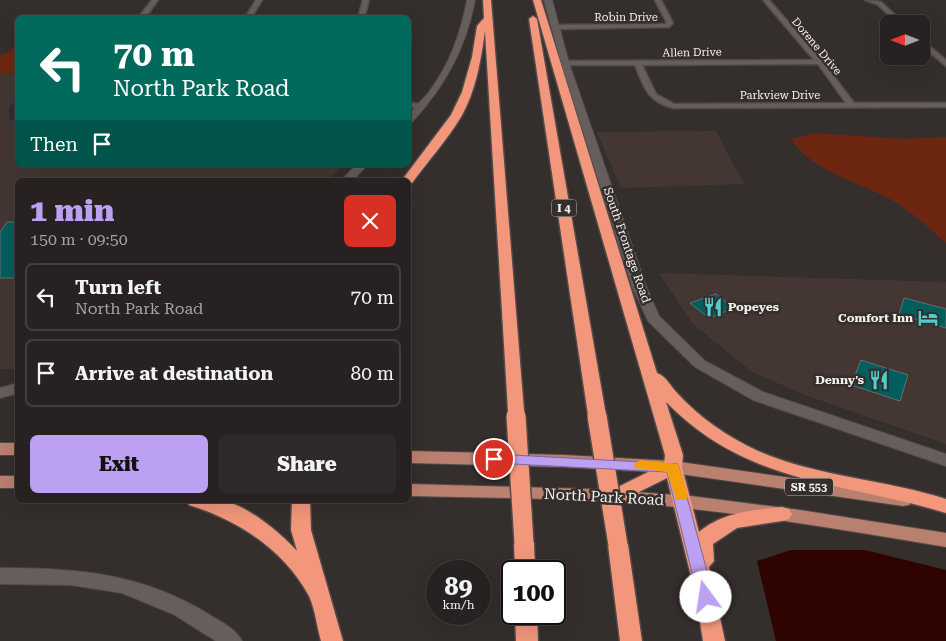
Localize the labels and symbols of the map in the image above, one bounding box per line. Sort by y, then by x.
street label: Robin Drive [594,11,658,24]
street label: Dorene Drive [789,15,844,77]
north arrow [880,15,930,65]
street label: Allen Drive [662,45,722,60]
street label: Parkview Drive [740,89,820,102]
street label: South Frontage Road [601,185,653,305]
road number: I 4 [552,200,576,217]
restaurant icon: Popeyes [702,296,724,318]
place label: Popeyes [728,300,779,314]
hotel icon: Comfort Inn [917,307,939,329]
place label: Comfort Inn [838,311,913,325]
restaurant icon: Denny's [868,369,890,391]
place label: Denny's [815,373,864,387]
pin [473,438,515,480]
road number: SR 553 [785,478,833,496]
street label: North Park Road [543,485,665,509]
speed limit sign: 100 [501,560,566,625]
position arrow [679,570,731,622]

